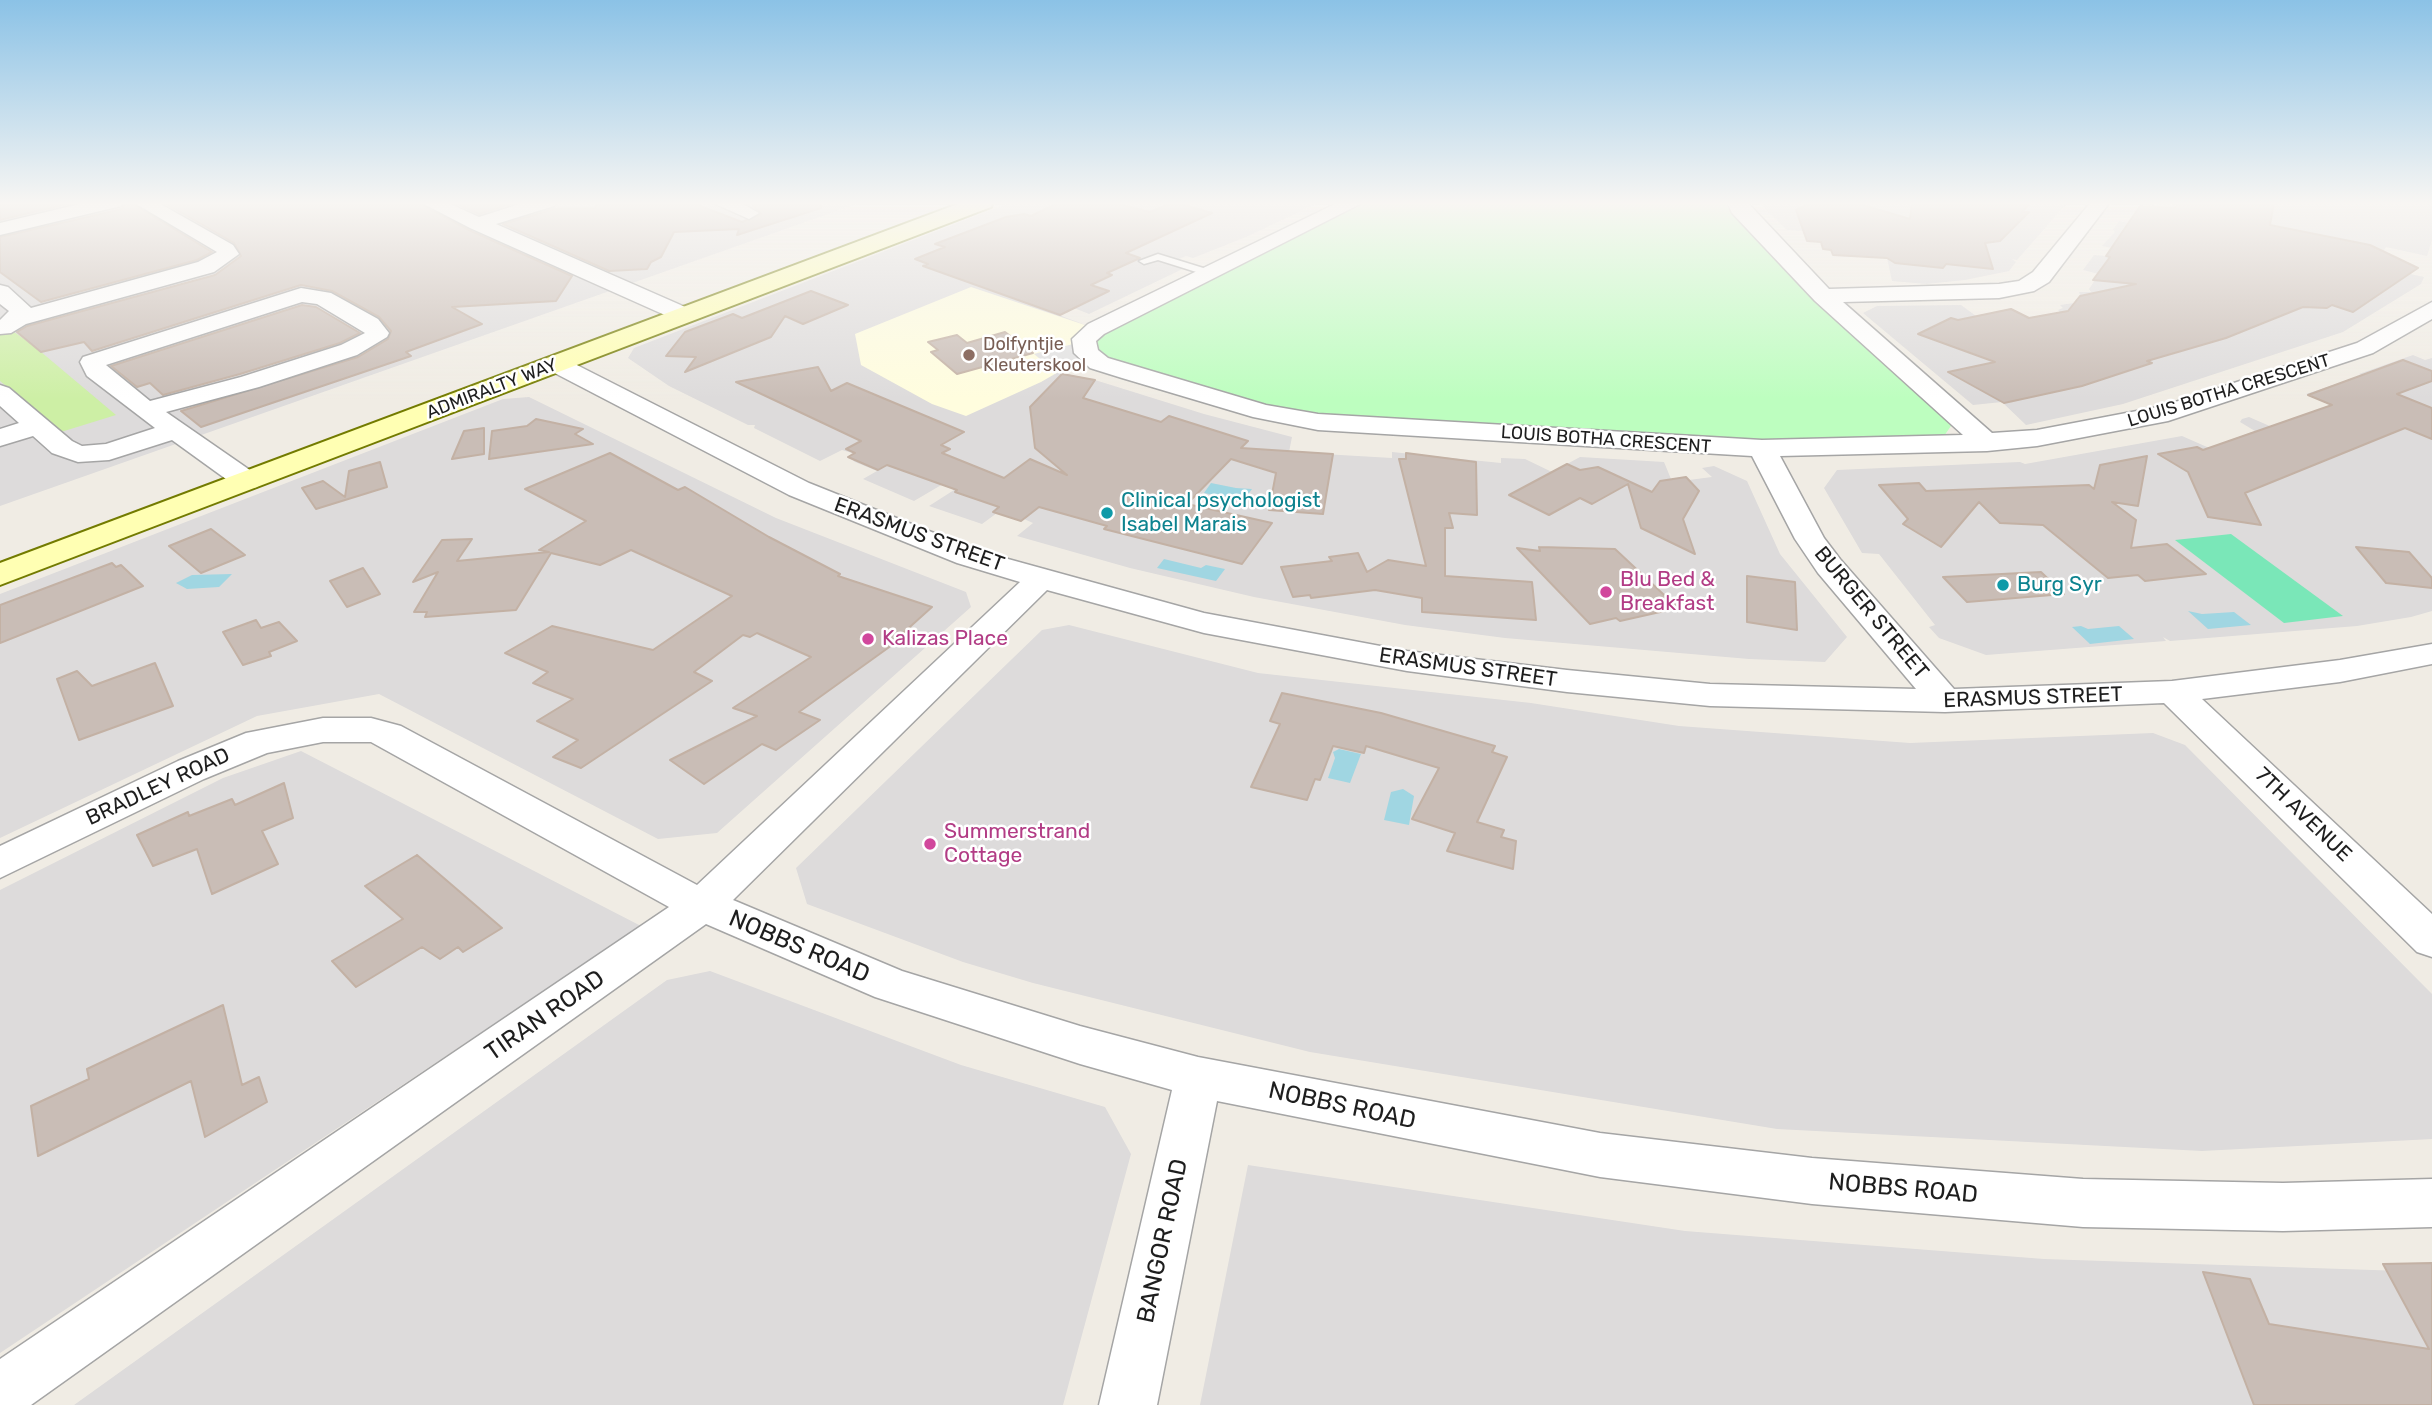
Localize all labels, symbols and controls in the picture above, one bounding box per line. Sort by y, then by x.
place label: Dolfyntjie Kleuterskool [983,334,1086,376]
marker: Dolfyntjie Kleuterskool [961,347,977,363]
street label: LOUIS BOTHA CRESCENT [2125,350,2333,432]
street label: ADMIRALTY WAY [424,354,560,424]
street label: LOUIS BOTHA CRESCENT [1500,422,1712,458]
place label: Clinical psychologist Isabel Marais [1121,488,1321,538]
street label: ERASMUS STREET [830,492,1008,578]
marker: Clinical psychologist Isabel Marais [1099,505,1115,521]
street label: BURGER STREET [1808,542,1934,684]
place label: Blu Bed & Breakfast [1620,567,1715,617]
place label: Burg Syr [2017,572,2102,598]
marker: Burg Syr [1995,577,2011,593]
marker: Blu Bed & Breakfast [1598,584,1614,600]
place label: Kalizas Place [882,626,1008,652]
marker: Kalizas Place [860,631,876,647]
street label: ERASMUS STREET [1377,643,1559,693]
street label: ERASMUS STREET [1943,682,2123,714]
street label: BRADLEY ROAD [82,743,234,831]
street label: 7TH AVENUE [2249,763,2357,867]
place label: Summerstrand Cottage [944,819,1090,869]
marker: Summerstrand Cottage [922,836,938,852]
street label: NOBBS ROAD [724,904,874,990]
street label: TIRAN ROAD [480,964,610,1068]
street label: NOBBS ROAD [1266,1076,1418,1136]
street label: BANGOR ROAD [1132,1156,1194,1326]
street label: NOBBS ROAD [1827,1168,1979,1210]

